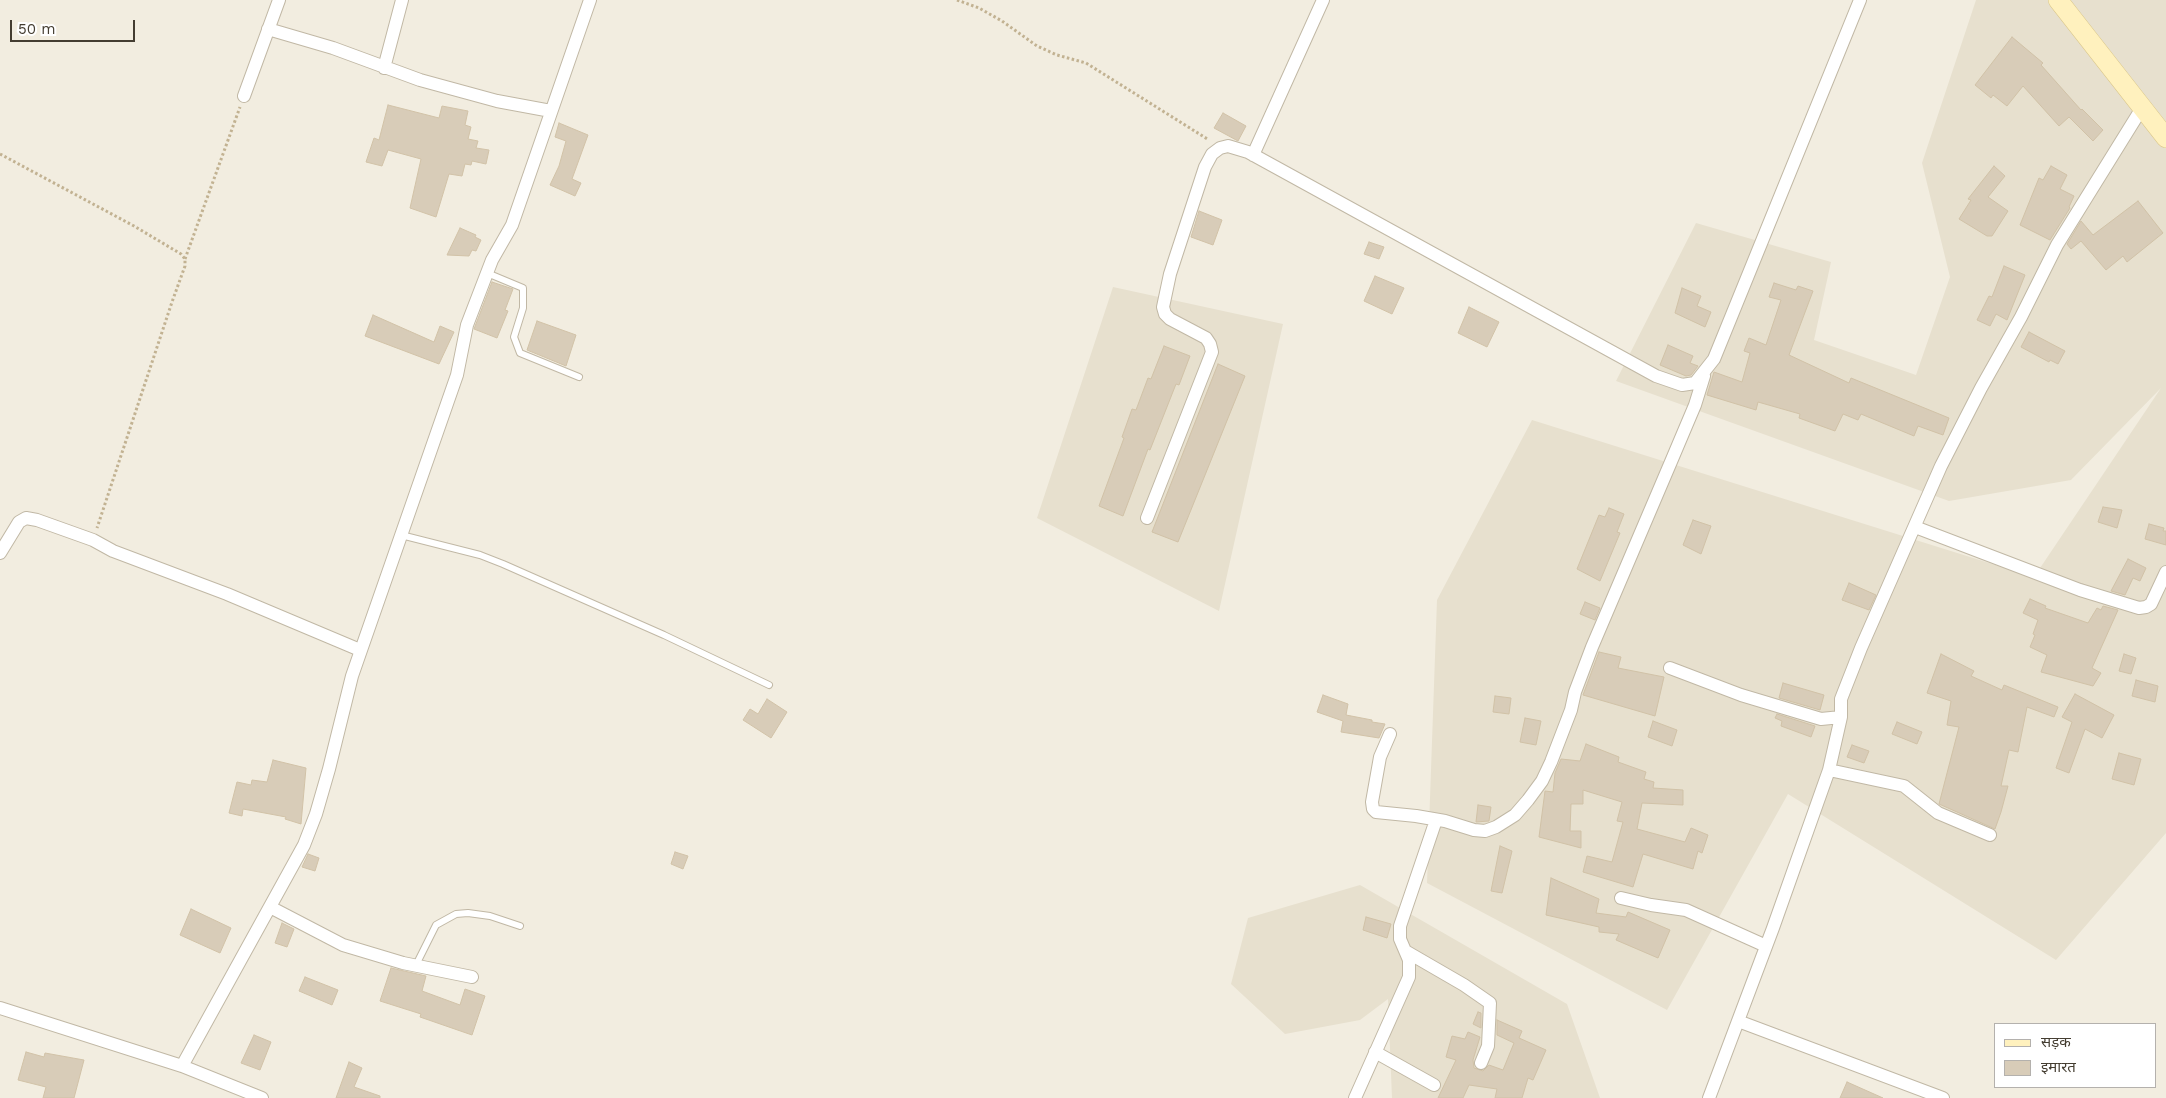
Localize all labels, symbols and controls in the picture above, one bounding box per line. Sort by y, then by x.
scale bar [12,10,138,42]
text: 50 m [18,20,55,38]
legend [1994,1023,2156,1088]
text: सड़क [2041,1033,2071,1051]
text: इमारत [2041,1058,2076,1076]

